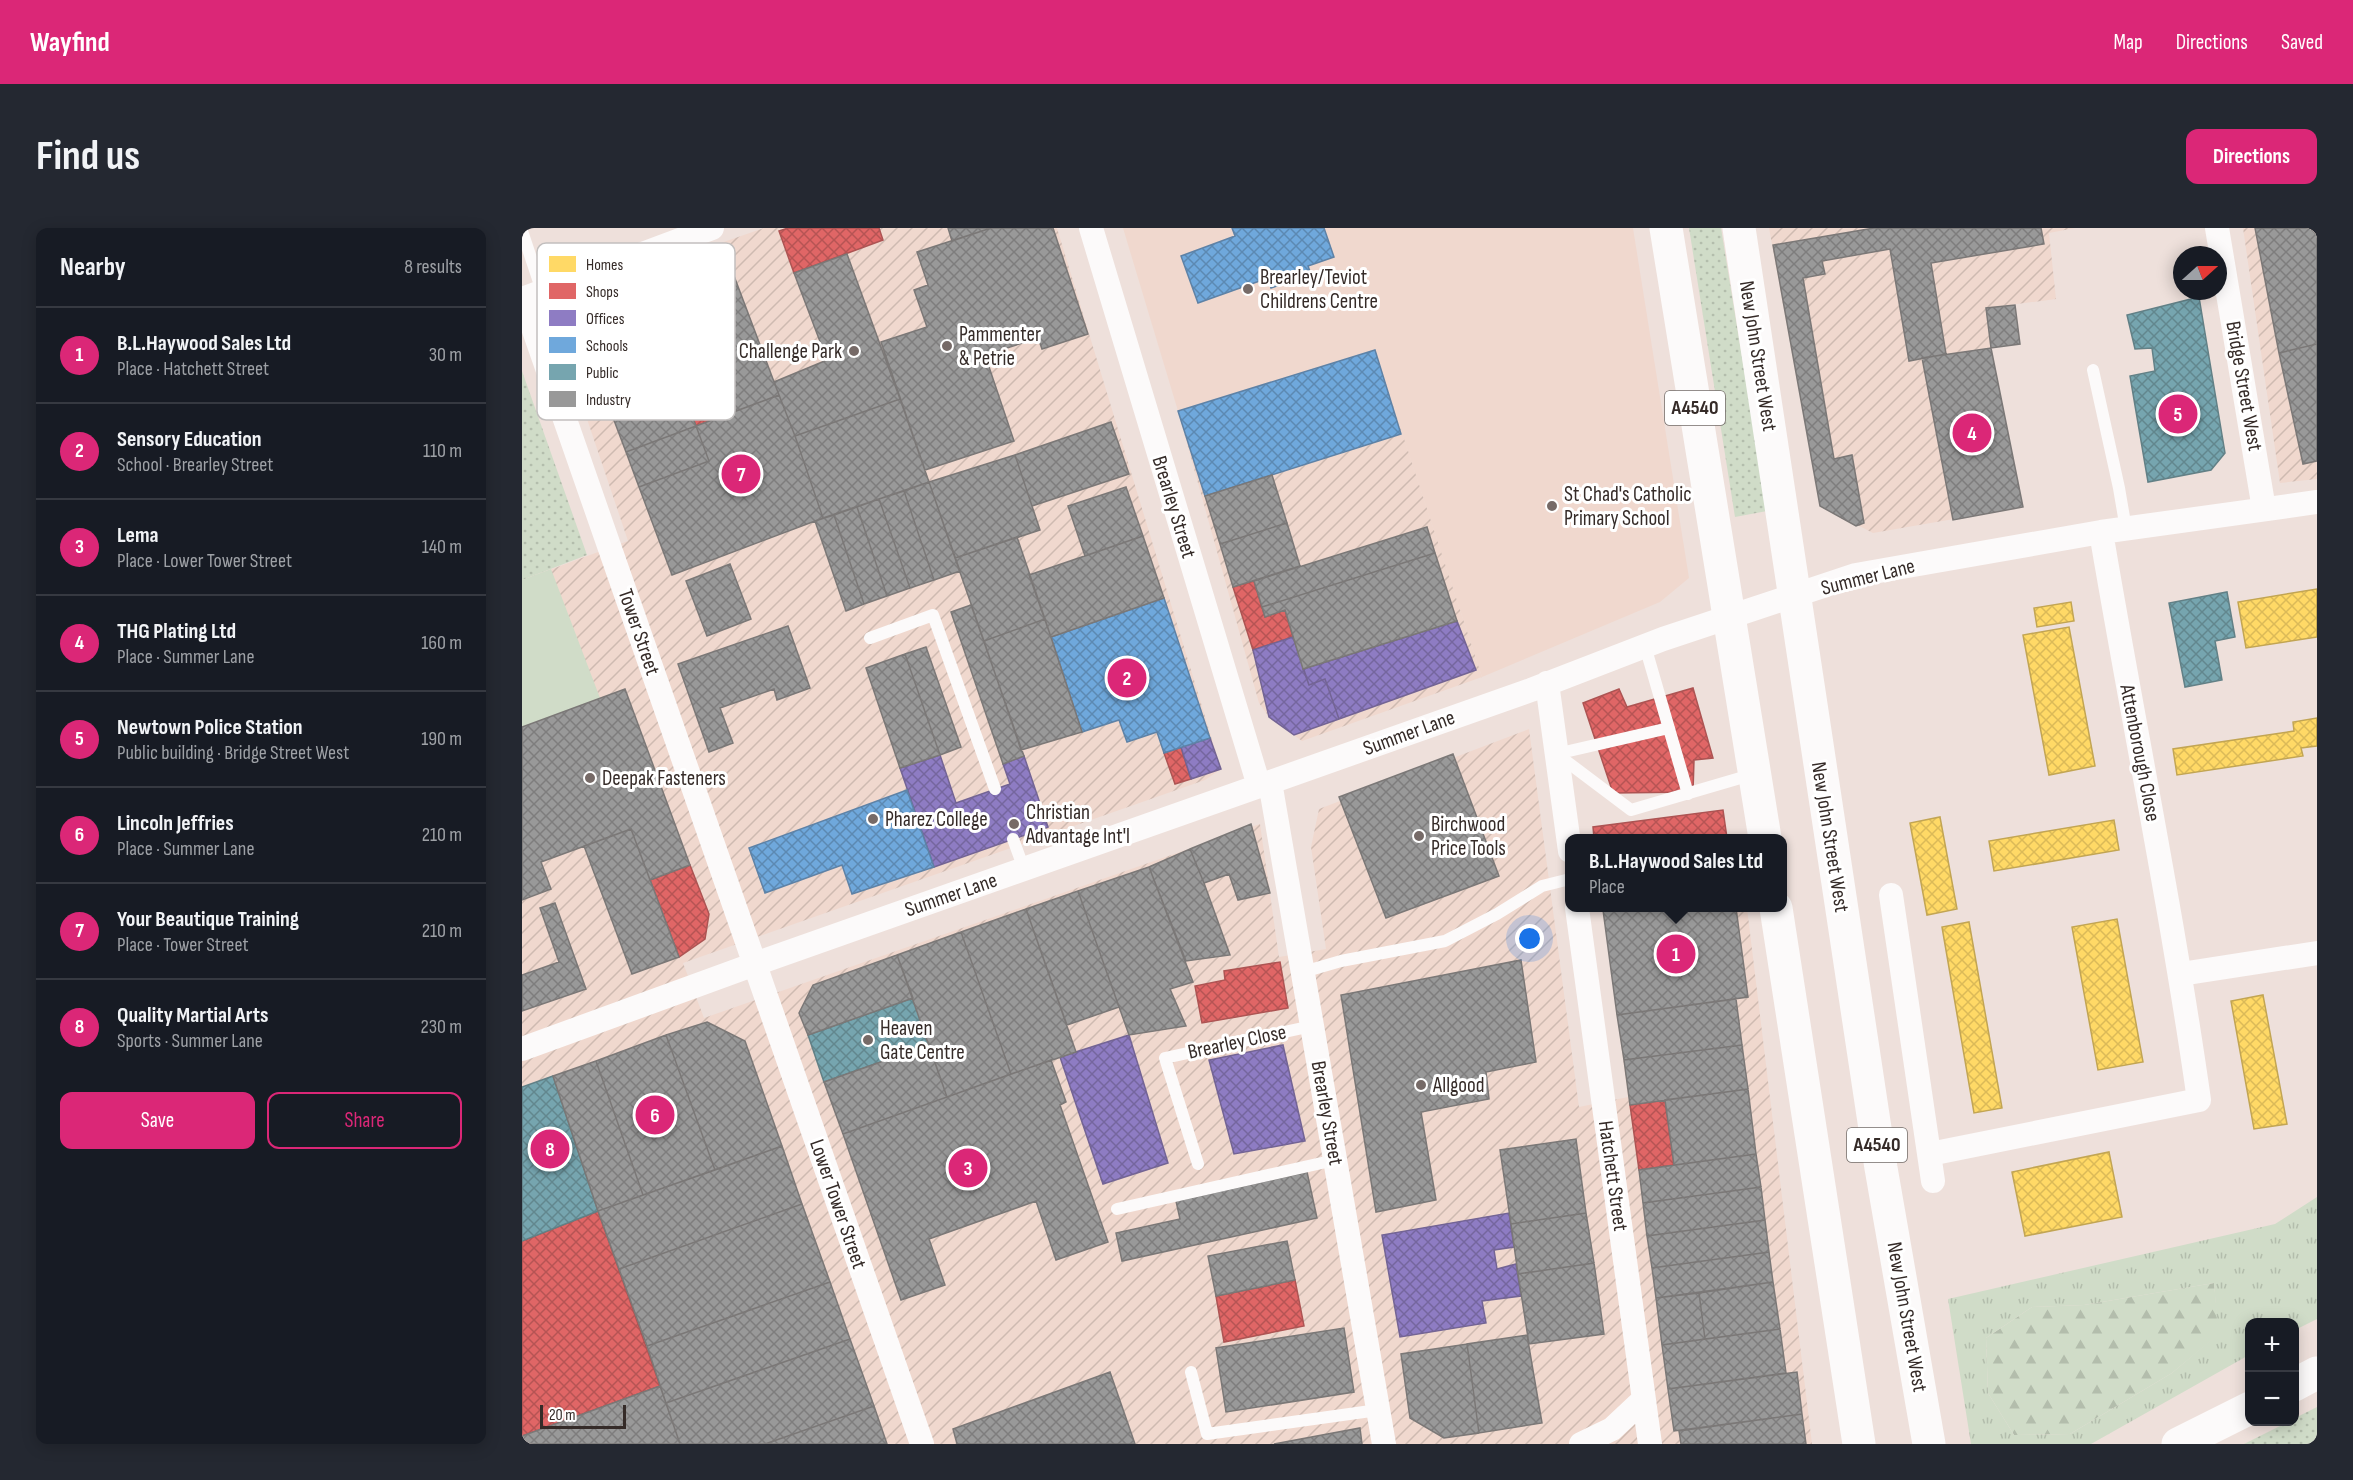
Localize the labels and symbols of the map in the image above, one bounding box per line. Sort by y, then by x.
legend [537,243,735,420]
north arrow [2173,246,2227,300]
text: Homes [586,256,623,275]
place label: Brearley/Teviot Childrens Centre [1260,265,1378,314]
street label: New John Street West [1734,279,1782,433]
marker: Brearley/Teviot Childrens Centre [1241,282,1255,296]
text: Shops [586,283,619,302]
text: Offices [586,310,625,329]
street label: Bridge Street West [2220,319,2268,453]
place label: Pammenter & Petrie [959,322,1041,371]
text: Schools [586,337,628,356]
place label: Challenge Park [739,339,842,364]
marker: Pammenter & Petrie [940,339,954,353]
marker: Challenge Park [847,344,861,358]
text: Public [586,364,619,383]
text: Industry [586,391,631,410]
road number: A4540 [1665,391,1725,425]
pin: 5 [2158,392,2198,436]
pin: 4 [1952,410,1992,456]
pin: 7 [722,452,760,496]
street label: Brearley Street [1147,453,1201,561]
place label: St Chad's Catholic Primary School [1564,482,1692,531]
marker: St Chad's Catholic Primary School [1545,499,1559,513]
street label: Summer Lane [1818,553,1918,601]
street label: Tower Street [613,586,665,678]
pin: 2 [1108,656,1146,700]
street label: Attenborough Close [2114,681,2166,824]
street label: Summer Lane [1360,705,1458,761]
street label: New John Street West [1806,760,1854,914]
place label: Deepak Fasteners [602,766,726,791]
marker: Deepak Fasteners [583,771,597,785]
place label: Christian Advantage Int'l [1025,800,1130,849]
place label: Pharez College [885,807,988,832]
marker: Pharez College [866,812,880,826]
place label: Birchwood Price Tools [1431,812,1506,861]
marker: Christian Advantage Int'l [1007,817,1021,831]
marker: Birchwood Price Tools [1412,829,1426,843]
street label: Summer Lane [902,868,1000,922]
your location [1515,924,1544,953]
pin: 1 [1656,932,1696,976]
place label: Heaven Gate Centre [880,1016,965,1065]
street label: Brearley Close [1185,1019,1289,1065]
marker: Heaven Gate Centre [861,1033,875,1047]
street label: Brearley Street [1306,1059,1348,1167]
place label: Allgood [1432,1073,1485,1098]
marker: Allgood [1414,1078,1428,1092]
pin: 6 [636,1092,674,1138]
street label: Hatchett Street [1593,1119,1633,1233]
pin: 8 [531,1126,570,1172]
road number: A4540 [1847,1128,1907,1162]
street label: Lower Tower Street [804,1136,872,1272]
pin: 3 [948,1146,988,1190]
street label: New John Street West [1882,1240,1932,1394]
scale bar [540,1402,626,1430]

